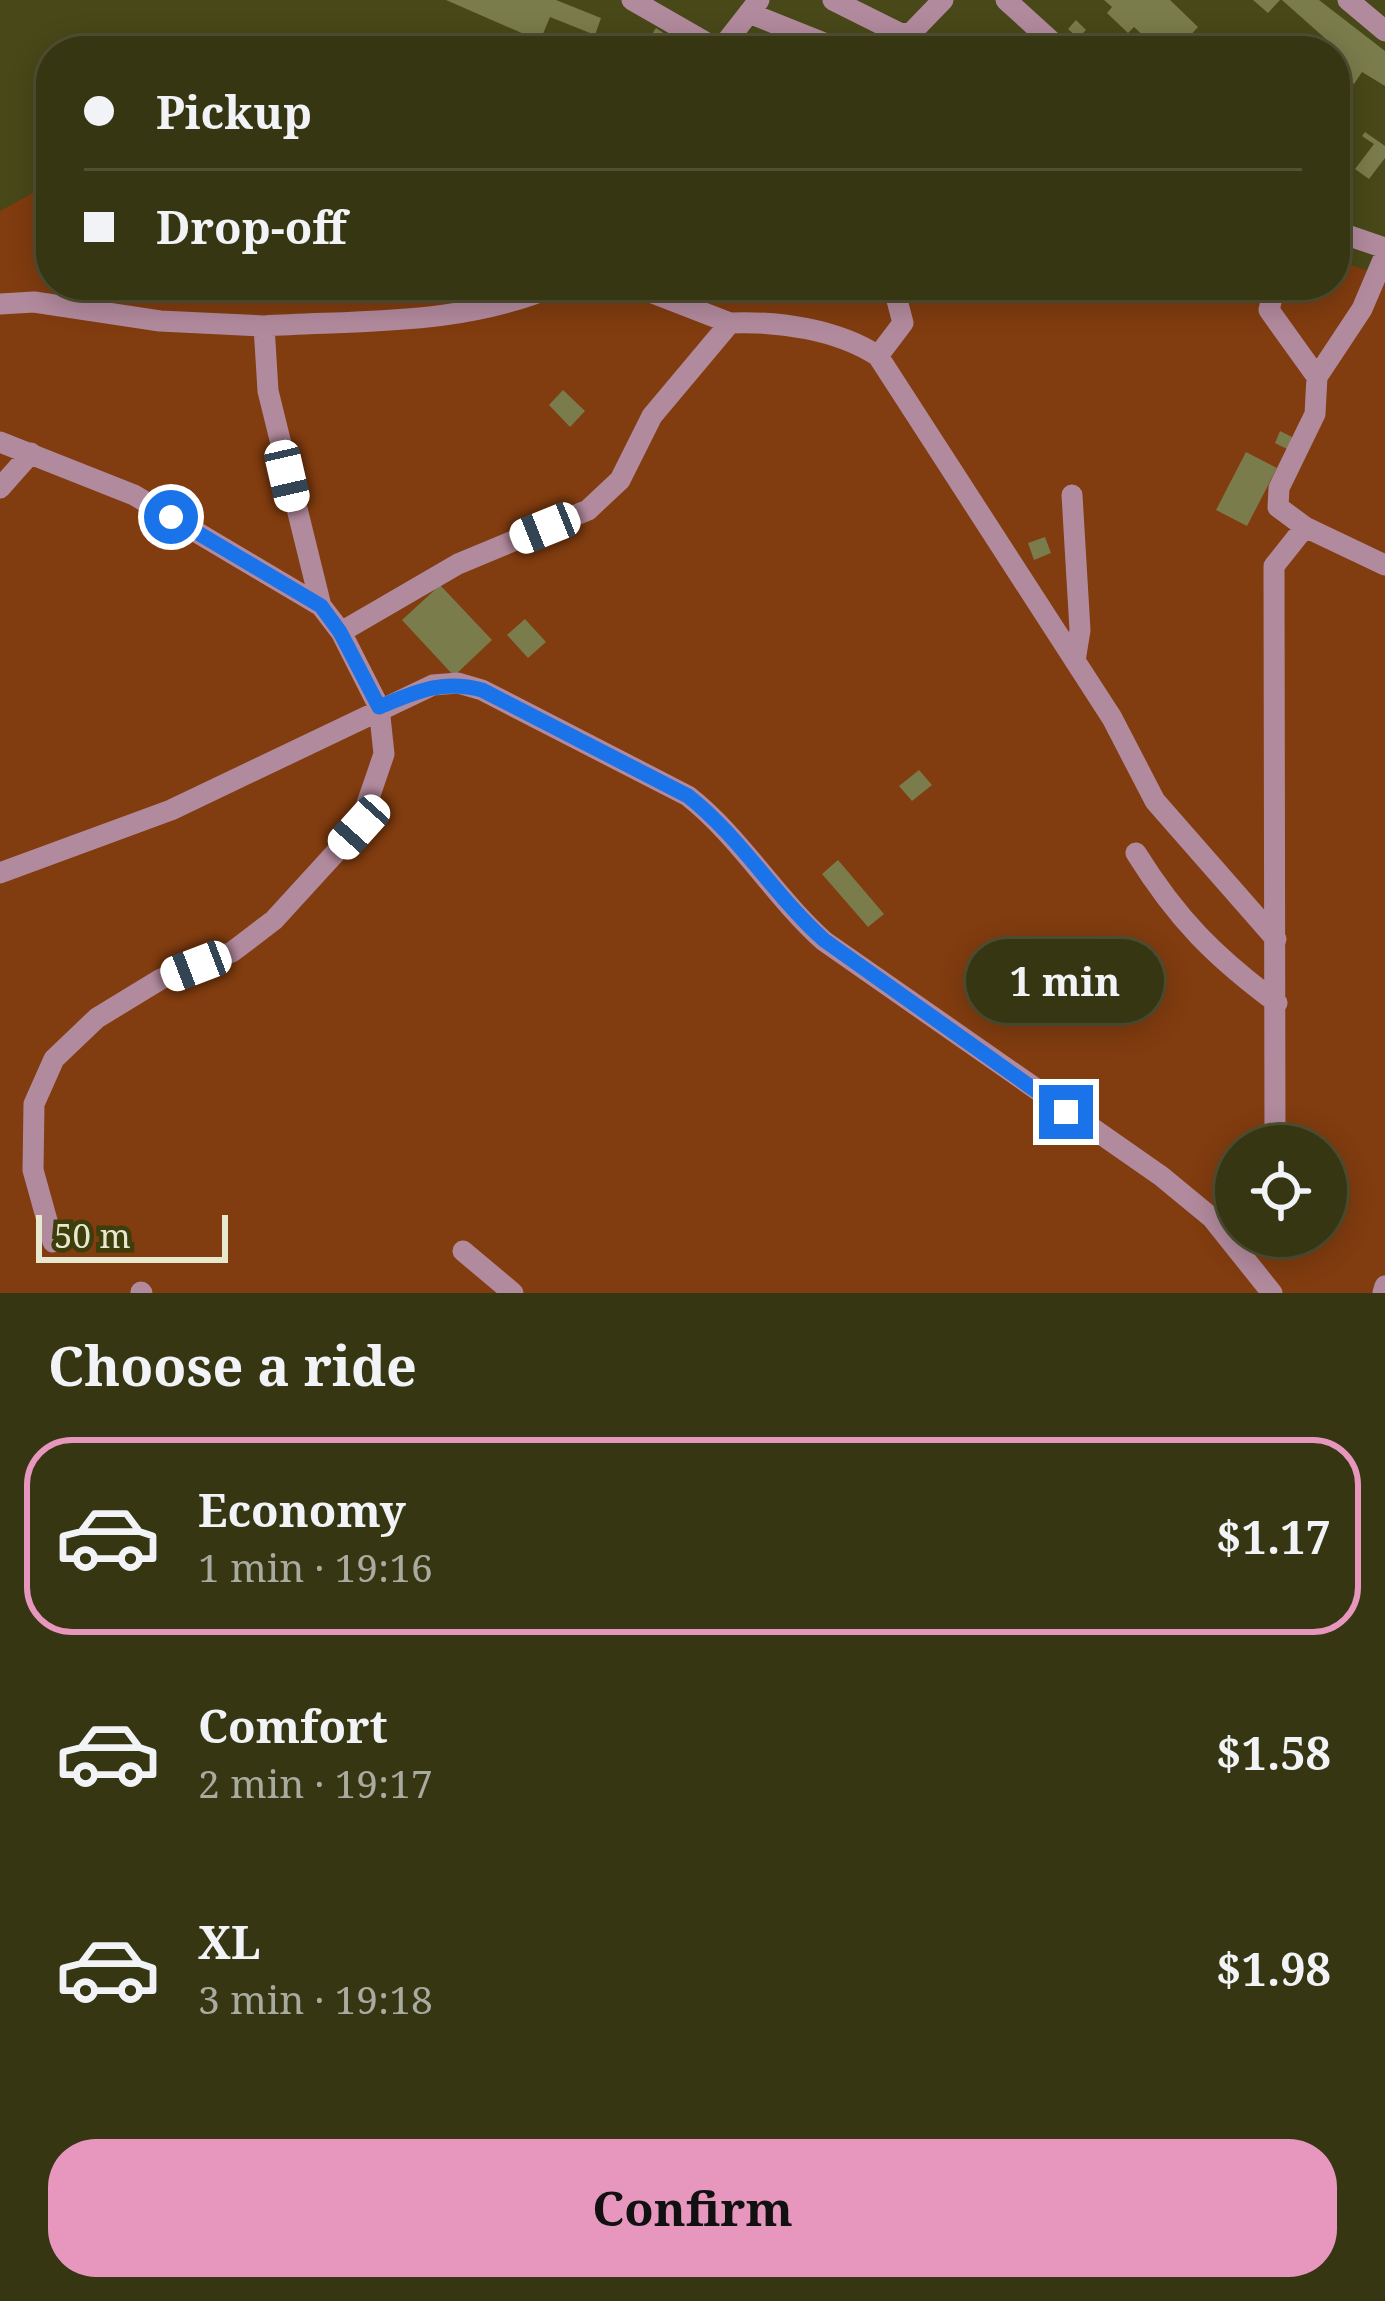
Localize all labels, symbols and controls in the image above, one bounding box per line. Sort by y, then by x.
text: Pickup [156,81,312,142]
text: Drop-off [156,196,347,257]
car [261,437,313,515]
route start [144,490,198,544]
car [505,498,585,558]
car [322,788,396,866]
car [156,936,236,996]
callout: 1 min [967,938,1165,1022]
text: 1 min [1010,954,1120,1007]
route end [1039,1085,1093,1139]
map controls [1215,1125,1347,1257]
button: locate [1215,1125,1347,1257]
scale bar [36,1209,228,1262]
text: 50 m [54,1213,131,1258]
text: Choose a ride [48,1328,417,1402]
text: Economy [198,1479,406,1540]
icon: car [54,1482,162,1590]
text: $1.17 [1216,1506,1331,1567]
text: 1 min · 19:16 [198,1540,433,1593]
text: Comfort [198,1695,388,1756]
icon: car [54,1698,162,1806]
text: $1.58 [1216,1722,1331,1783]
text: 2 min · 19:17 [198,1756,433,1809]
text: XL [198,1911,260,1972]
icon: car [54,1914,162,2022]
text: $1.98 [1216,1938,1331,1999]
text: 3 min · 19:18 [198,1972,433,2025]
button: Confirm [48,2139,1337,2277]

